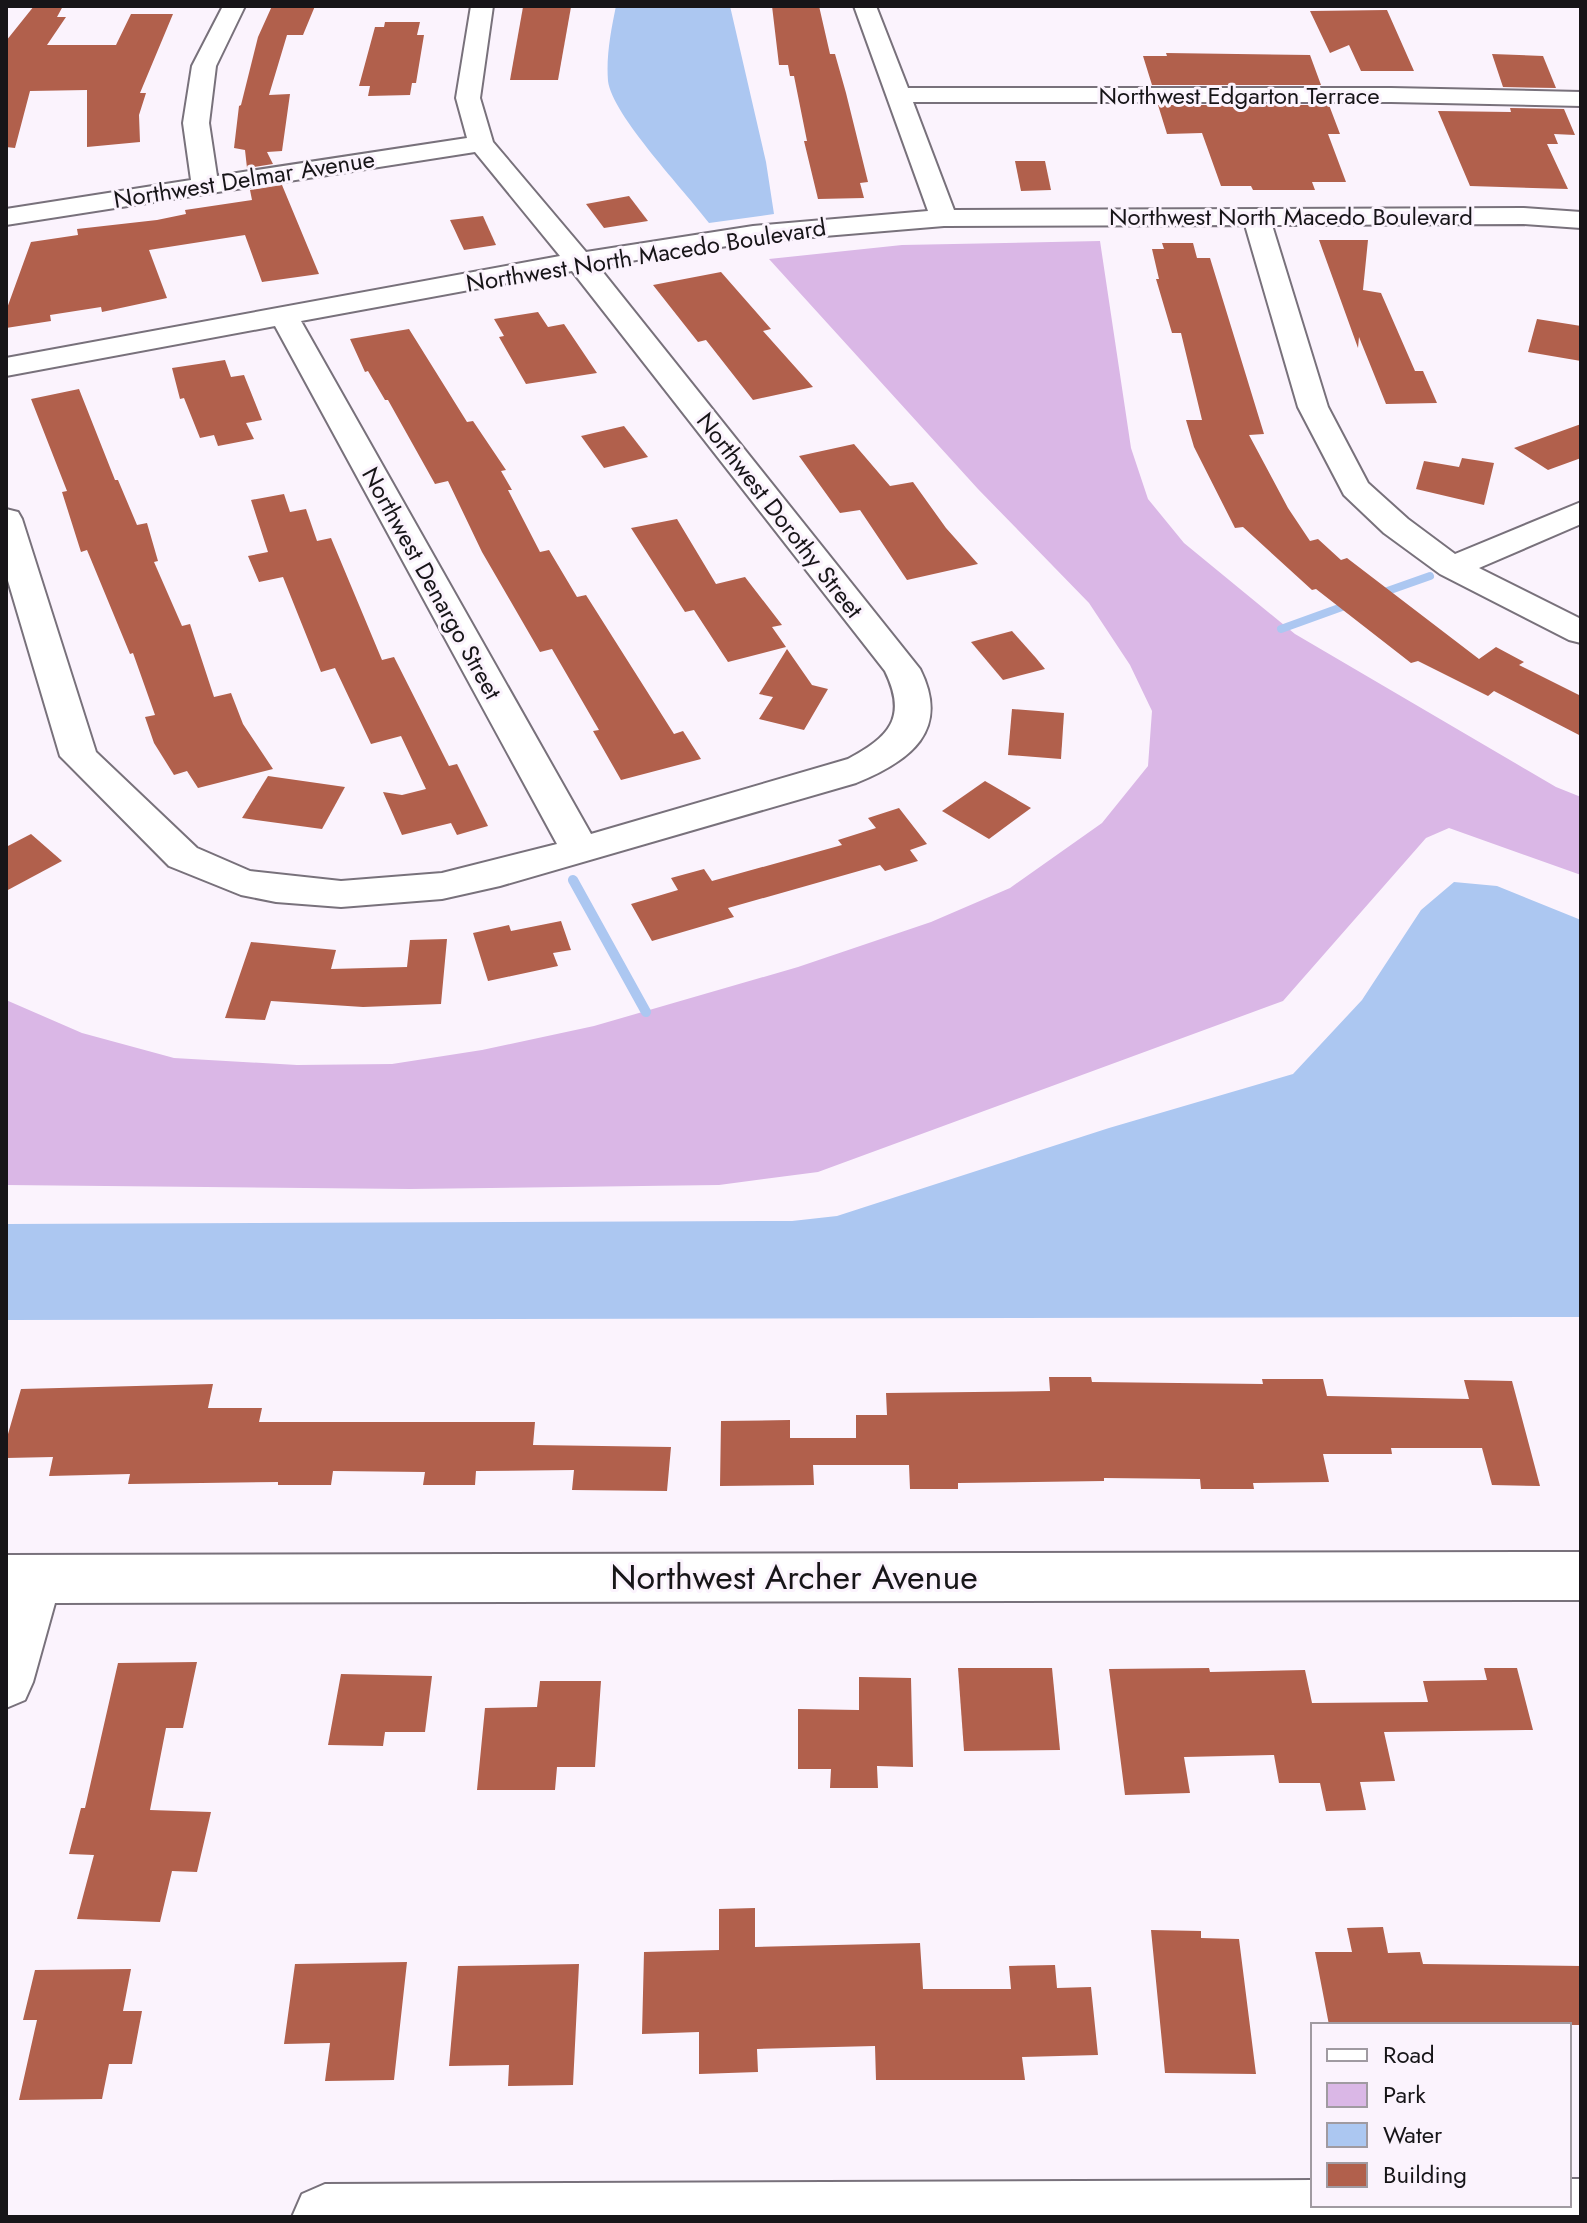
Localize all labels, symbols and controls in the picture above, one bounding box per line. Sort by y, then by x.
street label: Northwest Edgarton Terrace [1098,78,1380,113]
street label: Northwest Delmar Avenue [111,141,377,217]
street label: Northwest North Macedo Boulevard [1109,199,1473,234]
street label: Northwest North Macedo Boulevard [463,209,829,301]
street label: Northwest Dorothy Street [688,405,872,626]
street label: Northwest Denargo Street [353,460,511,706]
street label: Northwest Archer Avenue [610,1553,978,1602]
legend [1311,2023,1571,2207]
text: Road [1383,2037,1435,2072]
text: Park [1383,2077,1426,2112]
text: Water [1383,2117,1443,2152]
text: Building [1383,2157,1467,2192]

